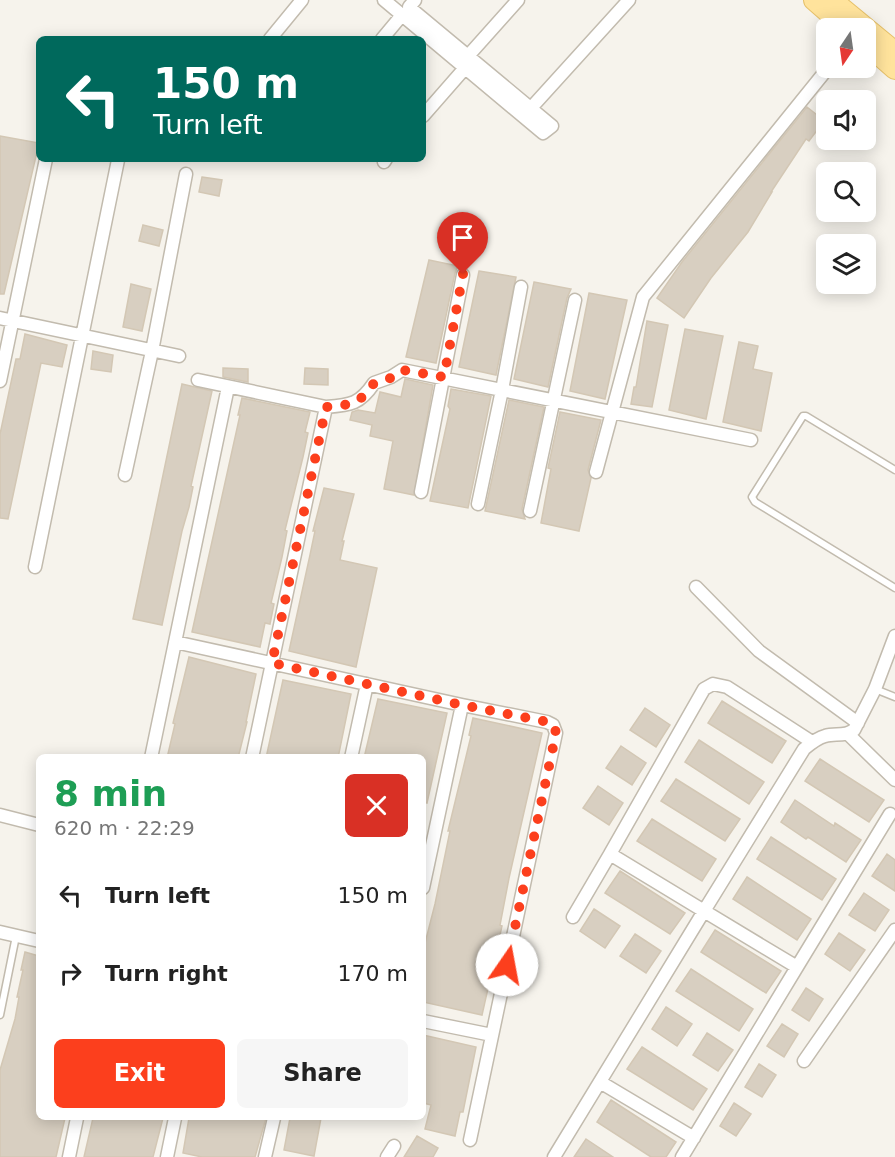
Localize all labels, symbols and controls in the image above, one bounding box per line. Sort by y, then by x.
north arrow [816,18,876,78]
map controls [816,18,876,294]
text: 150 m [153,59,299,108]
icon: left [54,60,132,138]
button: sound [816,90,876,150]
text: Turn left [153,109,263,140]
button: search [816,162,876,222]
pin [437,212,488,274]
icon: arrive [446,221,479,254]
button: layers [816,234,876,294]
text: 8 min [54,773,167,814]
button: close [345,774,408,837]
text: 620 m · 22:29 [54,816,195,840]
icon: left [54,879,87,912]
text: Turn left [105,883,210,908]
text: 150 m [338,883,408,908]
position arrow [475,933,539,997]
icon: right [54,957,87,990]
text: Turn right [105,961,228,986]
text: 170 m [338,961,408,986]
button: Exit [54,1039,225,1108]
button: Share [237,1039,408,1108]

